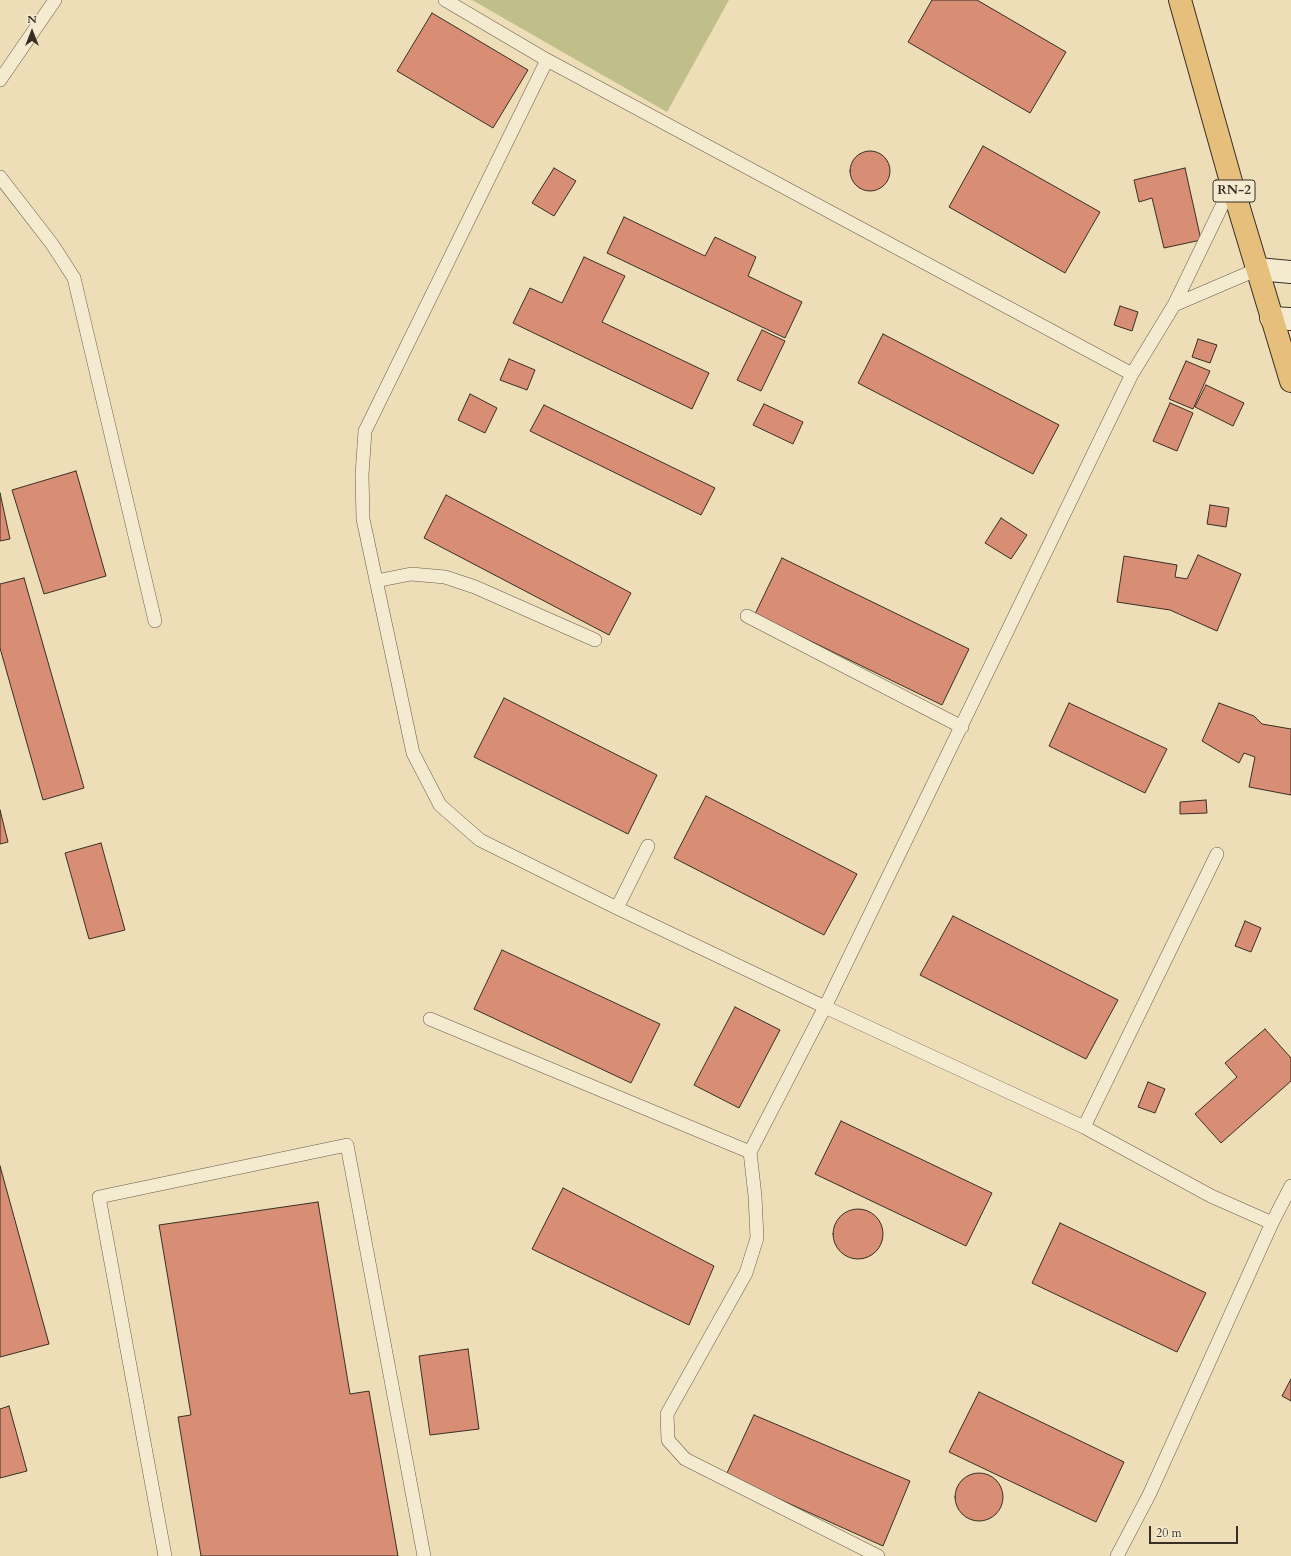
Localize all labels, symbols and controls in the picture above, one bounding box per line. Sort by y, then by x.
north arrow [12,12,52,52]
text: N [27,12,37,27]
road number: RN-2 [1213,180,1255,202]
scale bar [1151,1518,1240,1544]
text: 20 m [1156,1525,1182,1541]

